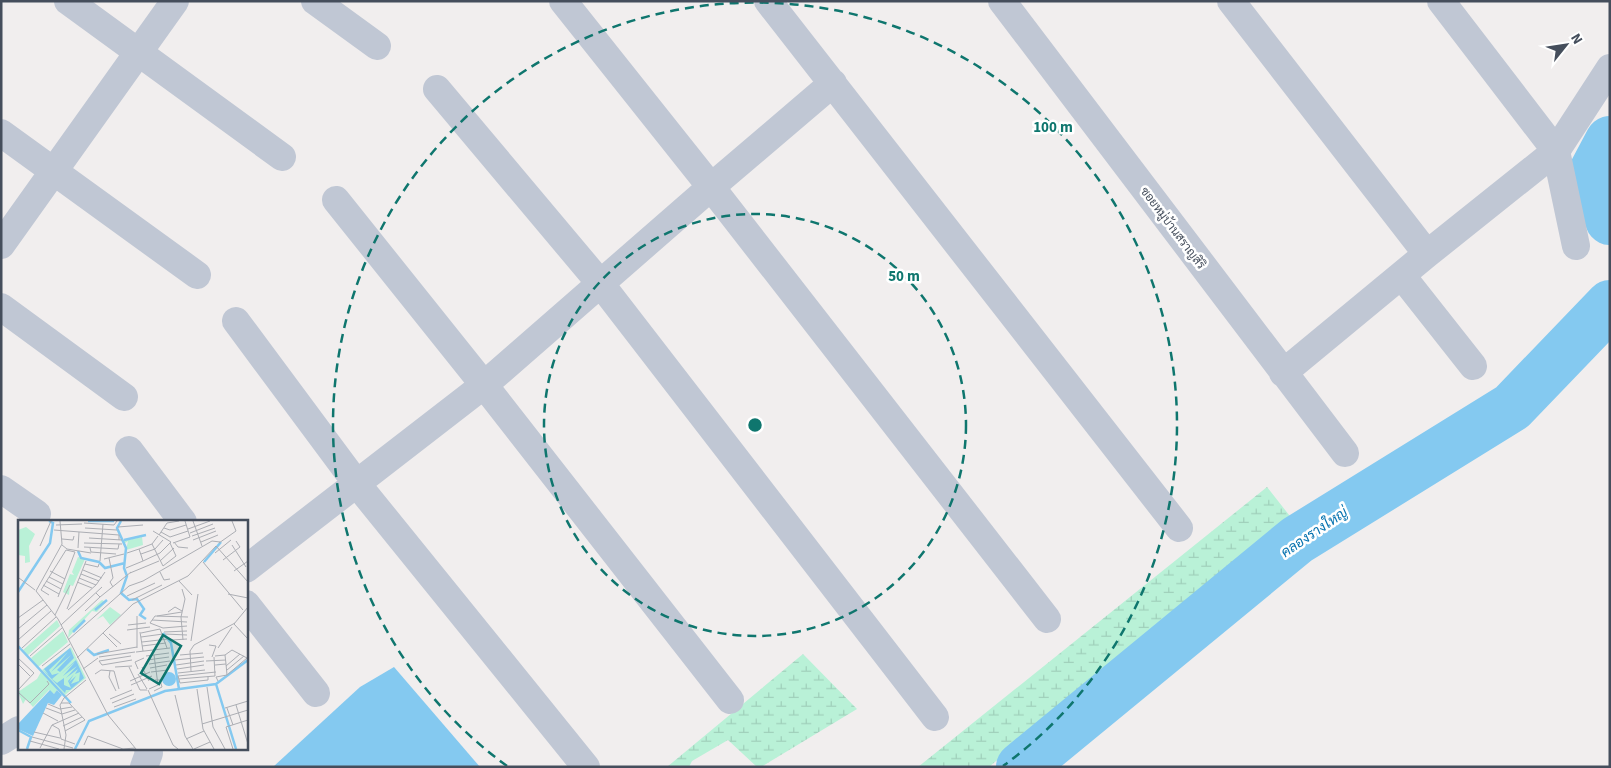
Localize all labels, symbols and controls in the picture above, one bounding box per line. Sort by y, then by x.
north arrow [1541,20,1591,70]
text: N [1565,30,1587,48]
text: 100 m [1033,117,1073,138]
street label: ซอยหมู่บ้านสราญสิริ [1136,184,1209,273]
text: 50 m [888,266,920,287]
centre of rings [746,416,764,434]
water label: คลองรางใหญ่ [1277,502,1353,563]
inset map [18,520,248,750]

